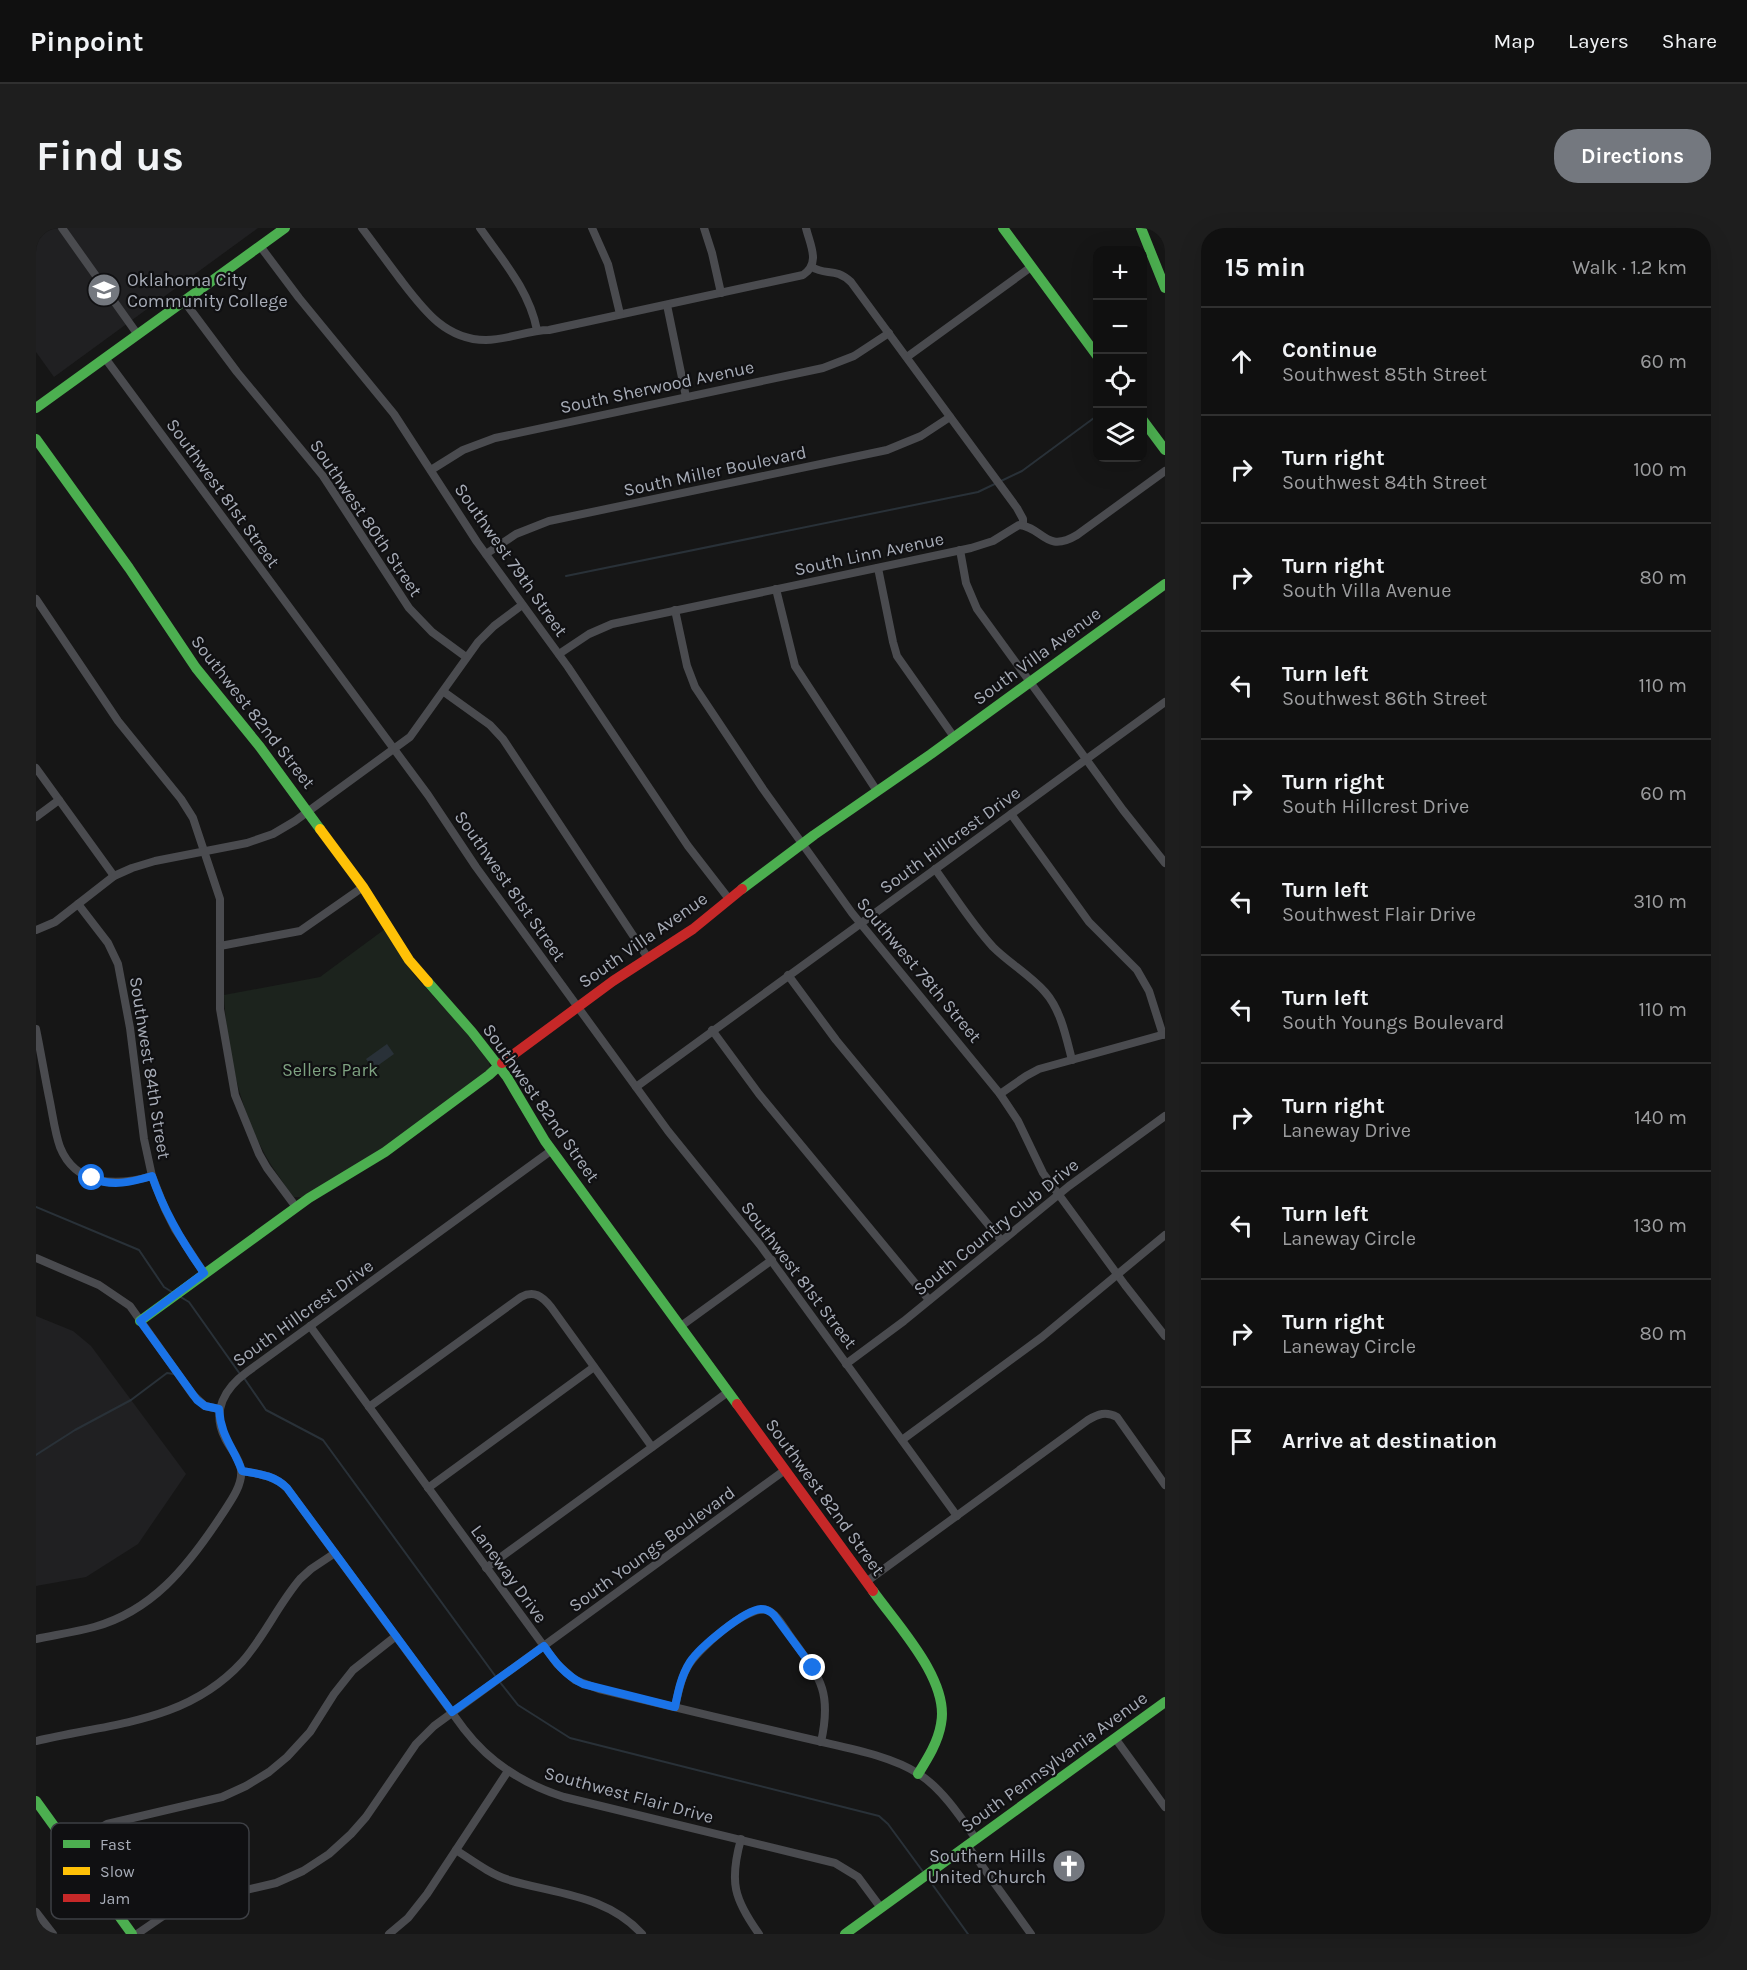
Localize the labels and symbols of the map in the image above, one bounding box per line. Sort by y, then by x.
place label: Oklahoma City Community College [127,269,288,312]
school or university icon: Oklahoma City Community College [86,272,122,308]
street label: South Sherwood Avenue [558,356,756,418]
street label: Southwest 81st Street [162,414,285,572]
street label: Southwest 80th Street [305,435,427,601]
street label: South Miller Boulevard [621,441,809,501]
street label: Southwest 79th Street [450,479,572,641]
street label: South Linn Avenue [792,527,946,581]
street label: South Villa Avenue [969,602,1105,710]
street label: Southwest 82nd Street [186,631,320,793]
street label: South Hillcrest Drive [875,782,1025,898]
street label: Southwest 81st Street [450,806,570,966]
street label: South Villa Avenue [574,887,712,993]
street label: Southwest 78th Street [852,893,986,1047]
street label: Southwest 84th Street [125,975,175,1161]
street label: Southwest 82nd Street [478,1019,604,1187]
park label: Sellers Park [282,1059,378,1081]
street label: South Country Club Drive [909,1154,1083,1300]
route start [78,1164,104,1190]
street label: Southwest 81st Street [736,1197,862,1353]
street label: South Hillcrest Drive [228,1255,378,1371]
street label: Southwest 82nd Street [761,1414,890,1580]
street label: South Youngs Boulevard [565,1481,739,1617]
street label: Laneway Drive [466,1521,552,1627]
route end [799,1654,825,1680]
street label: South Pennsylvania Avenue [956,1687,1152,1837]
street label: Southwest Flair Drive [542,1762,716,1828]
legend [51,1823,249,1919]
text: Fast [100,1835,131,1854]
place label: Southern Hills United Church [928,1845,1046,1888]
church icon: Southern Hills United Church [1051,1848,1087,1884]
text: Slow [100,1862,135,1881]
text: Jam [100,1889,130,1908]

